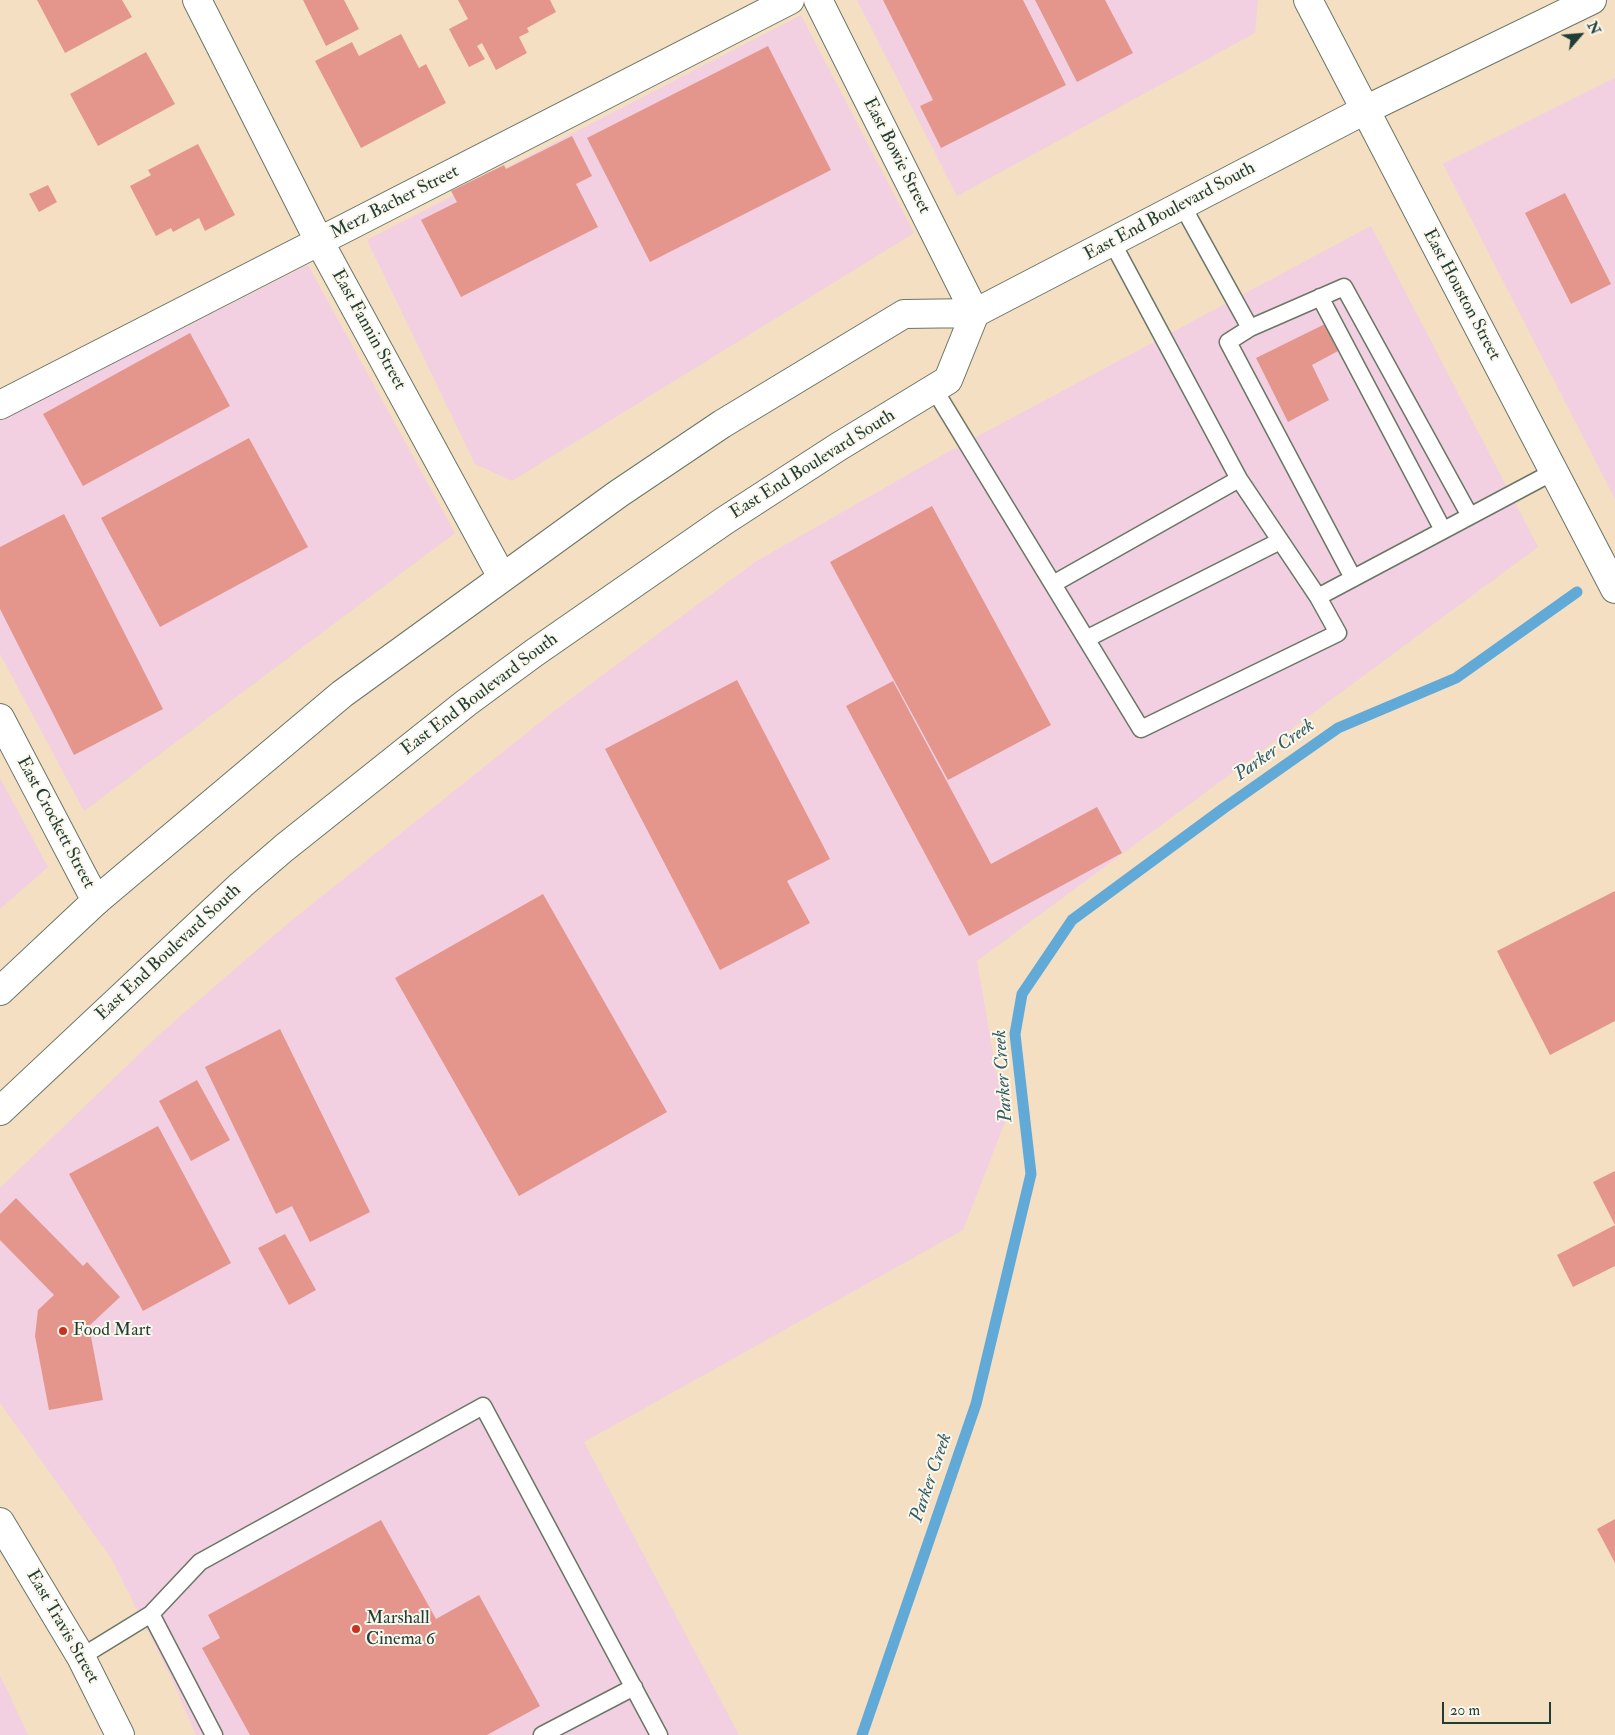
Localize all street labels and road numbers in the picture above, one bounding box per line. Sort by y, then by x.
street label: East Bowie Street [858,95,934,217]
street label: East End Boulevard South [1081,158,1259,266]
street label: Merz Bacher Street [327,161,463,245]
street label: East Houston Street [1417,226,1505,364]
street label: East Fannin Street [326,266,410,394]
street label: East End Boulevard South [727,405,899,525]
street label: East End Boulevard South [397,629,563,761]
street label: East Crockett Street [11,753,99,893]
street label: East End Boulevard South [92,880,246,1026]
street label: East Travis Street [21,1566,103,1688]

